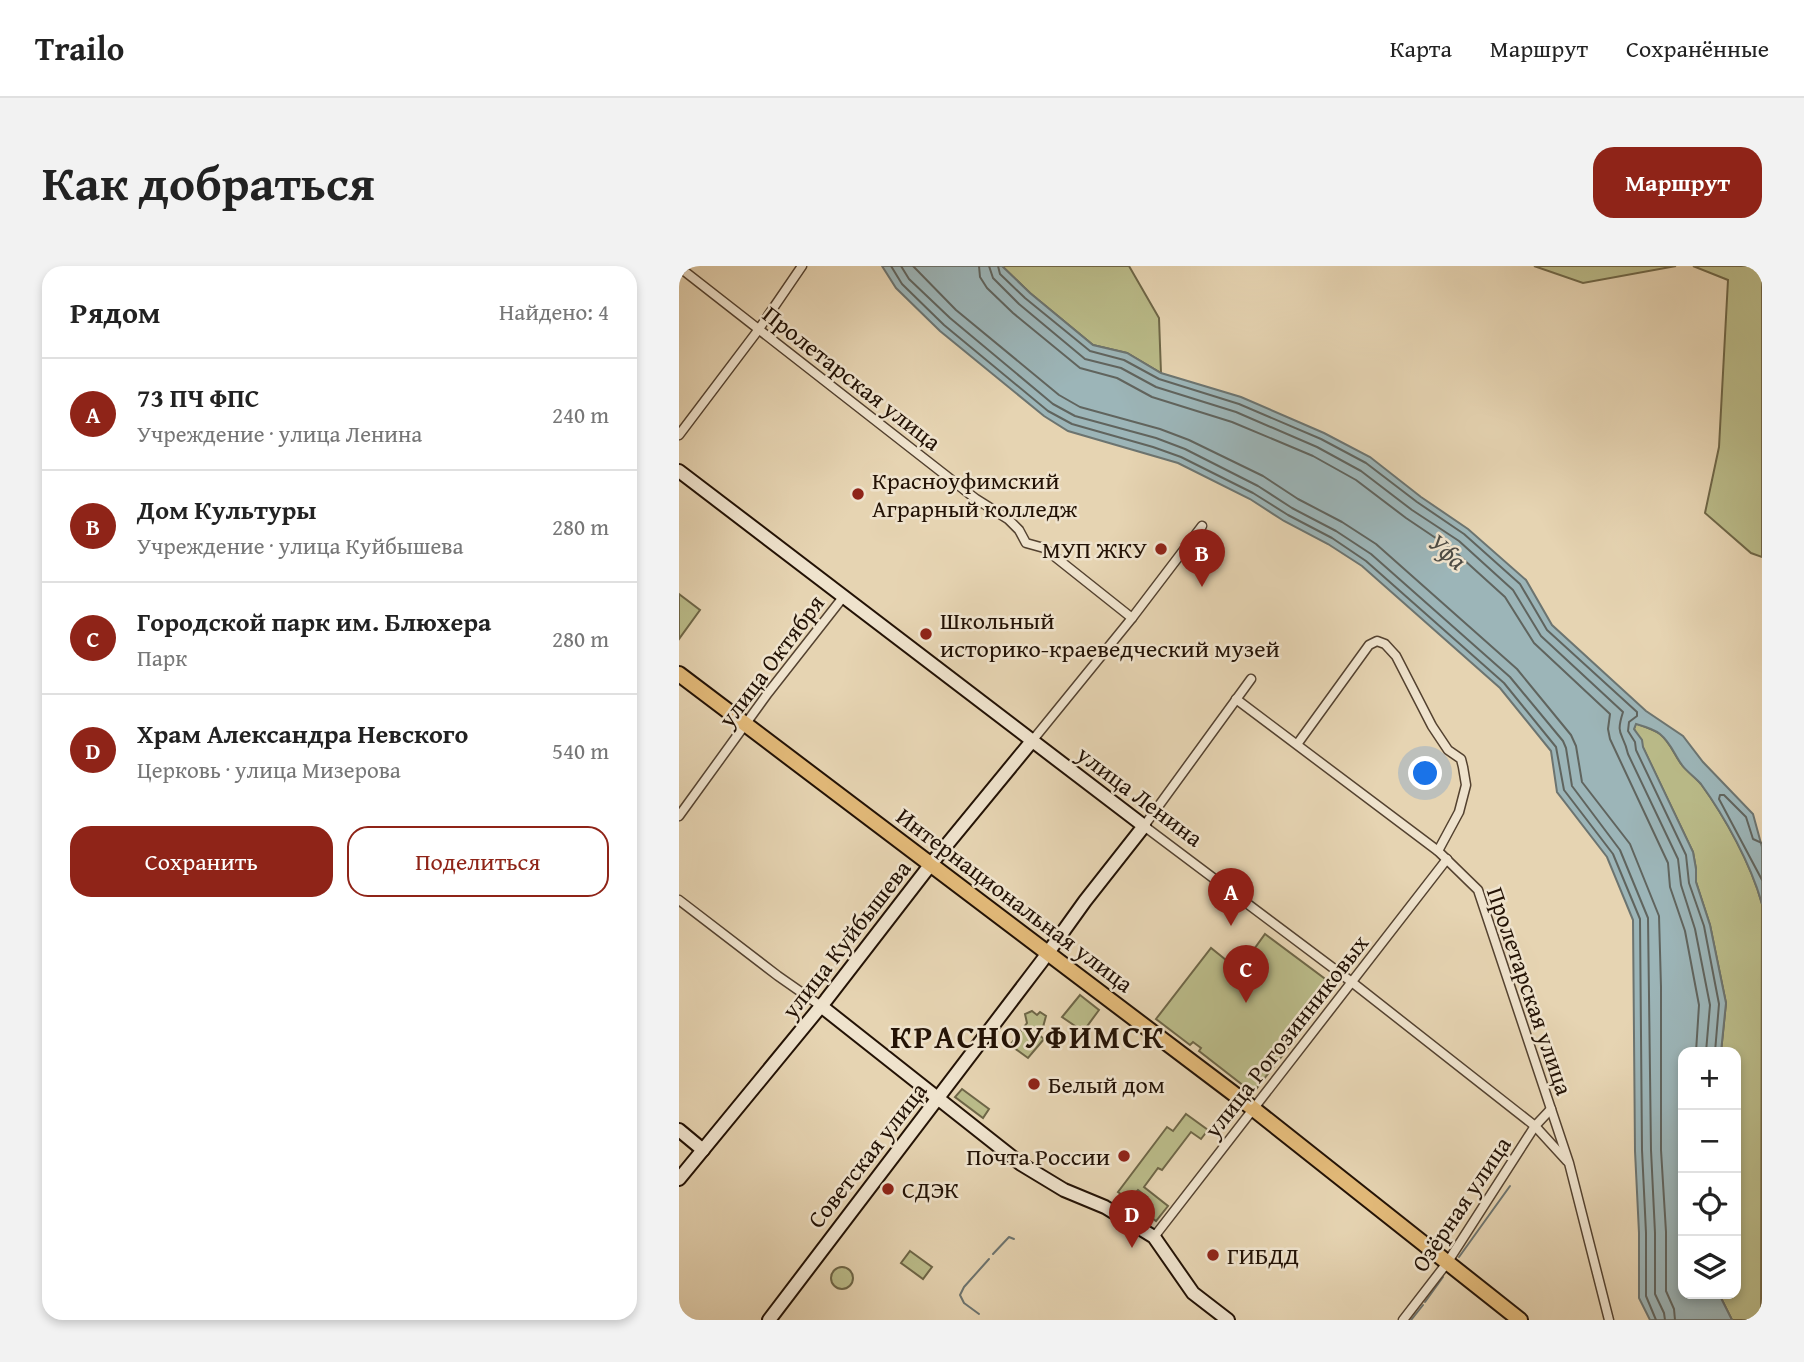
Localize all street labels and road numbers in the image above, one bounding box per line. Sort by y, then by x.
street label: Пролетарская улица [755,297,949,459]
street label: улица Октября [709,587,833,736]
street label: улица Ленина [1069,736,1211,855]
street label: Интернациональная улица [889,799,1141,1001]
street label: улица Куйбышева [772,852,920,1027]
street label: Пролетарская улица [1478,882,1582,1100]
street label: улица Рогозинниковых [1195,926,1377,1146]
street label: Советская улица [799,1074,936,1235]
street label: Озёрная улица [1403,1129,1520,1279]

